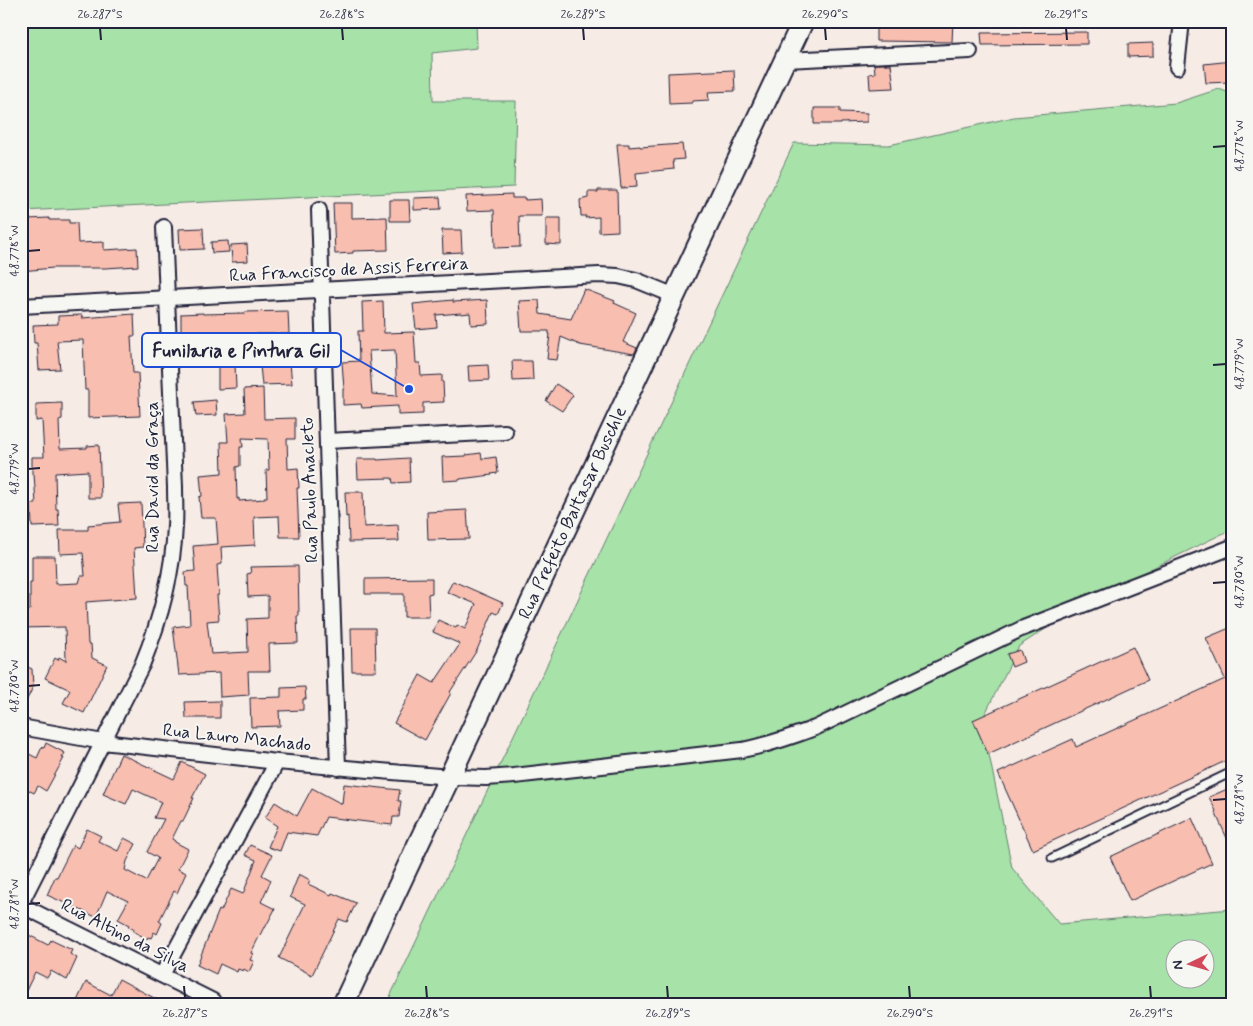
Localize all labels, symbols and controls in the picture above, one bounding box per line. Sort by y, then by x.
text: 26.287°S [77,7,123,23]
text: 26.288°S [320,7,365,23]
text: 26.289°S [561,7,606,23]
text: 26.290°S [802,7,848,23]
text: 26.291°S [1044,7,1088,23]
text: 48.778°W [1232,120,1248,172]
text: 48.778°W [7,225,23,277]
street label: Rua Francisco de Assis Ferreira [229,252,469,288]
callout: Funilaria e Pintura Gil [142,333,341,367]
text: 48.779°W [1232,338,1248,389]
text: Funilaria e Pintura Gil [152,339,330,364]
street label: Rua David da Graça [141,401,165,553]
street label: Rua Prefeito Baltasar Buschle [513,403,633,623]
street label: Rua Paulo Anacleto [295,417,325,563]
text: 48.779°W [7,443,23,494]
text: 48.780°W [1232,556,1248,608]
text: 48.780°W [7,660,23,712]
street label: Rua Lauro Machado [162,718,312,758]
text: 48.781°W [1232,774,1248,824]
text: 48.781°W [7,879,23,929]
street label: Rua Altino da Silva [57,893,193,979]
north arrow [1166,938,1216,988]
text: N [1169,960,1187,970]
text: 26.287°S [162,1006,208,1022]
text: 26.288°S [405,1006,450,1022]
text: 26.289°S [646,1006,691,1022]
text: 26.290°S [887,1006,933,1022]
text: 26.291°S [1129,1006,1173,1022]

